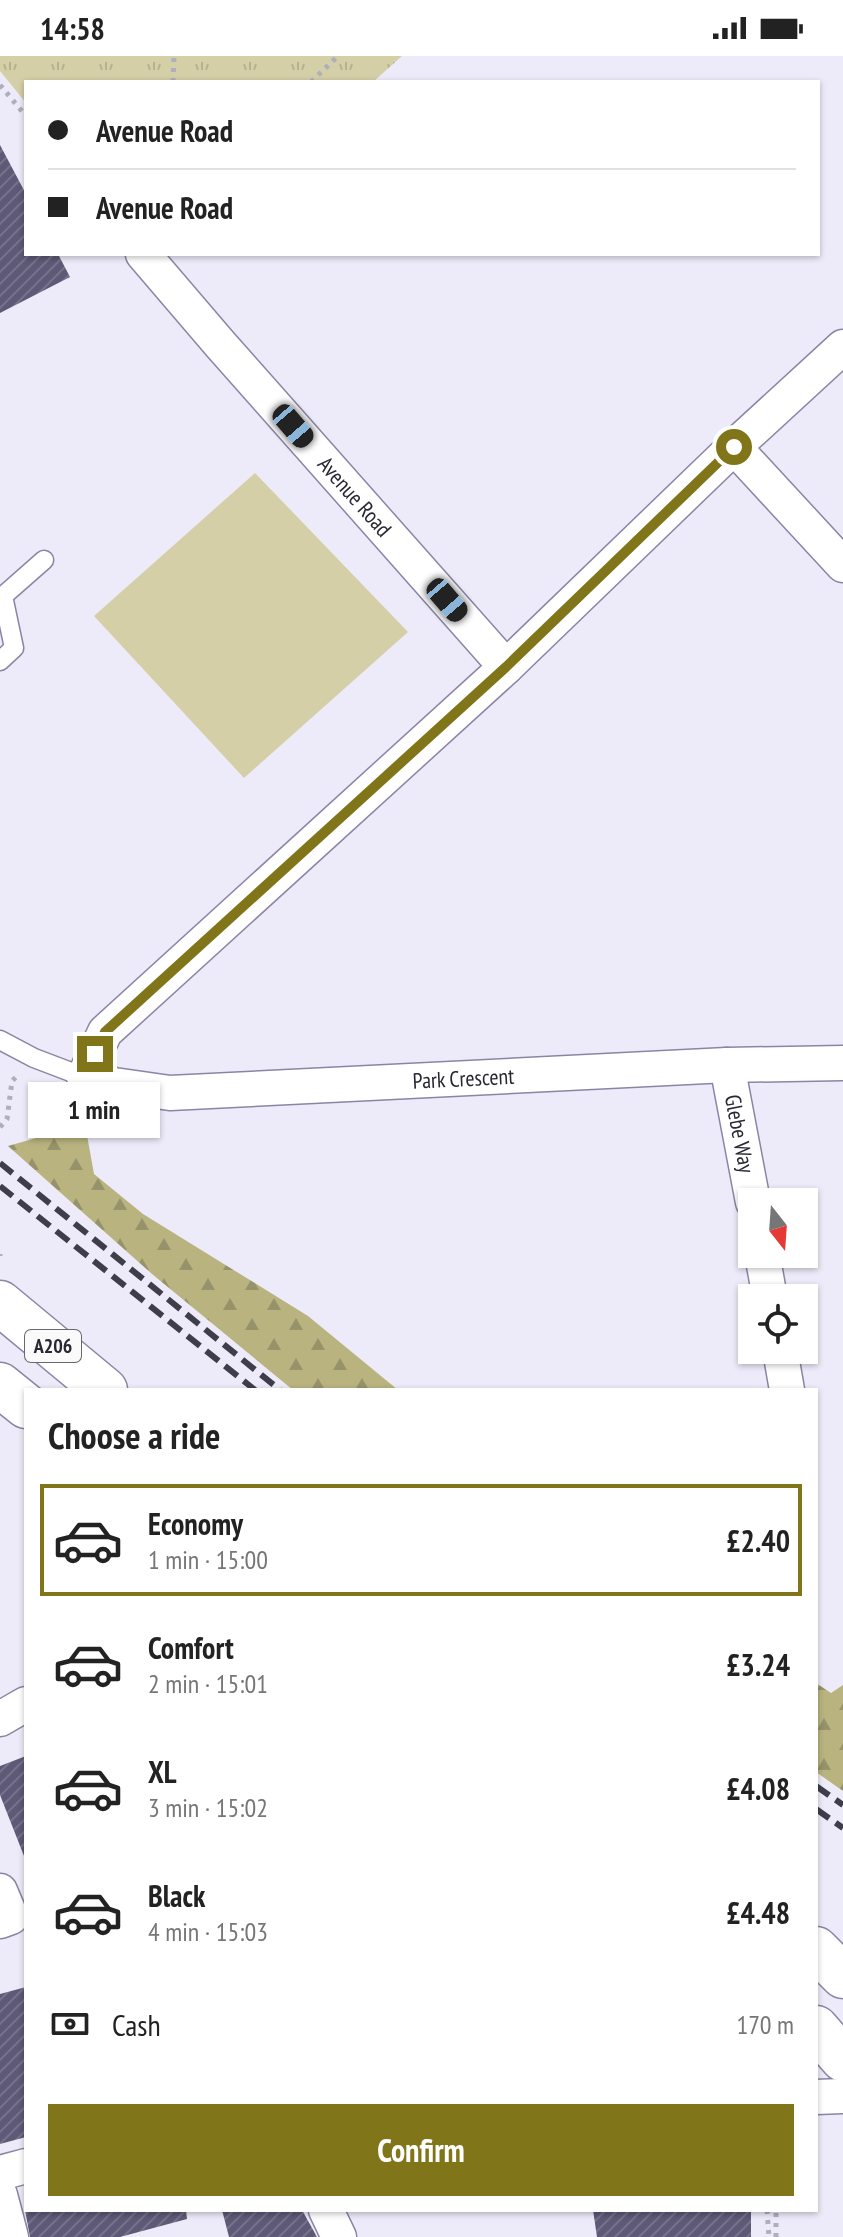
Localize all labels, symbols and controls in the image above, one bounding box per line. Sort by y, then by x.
text: 14:58 [40,9,105,48]
text: Avenue Road [96,111,233,150]
text: Avenue Road [96,188,233,227]
car [268,400,318,452]
route start [716,429,752,465]
street label: Avenue Road [312,450,398,542]
car [422,574,472,626]
route end [77,1036,113,1072]
street label: Park Crescent [412,1062,515,1095]
callout: 1 min [29,1082,161,1138]
street label: Glebe Way [719,1092,761,1176]
text: 1 min [68,1093,120,1126]
north arrow [738,1188,818,1268]
map controls [738,1188,818,1364]
button: locate [738,1284,818,1364]
road number: A206 [25,1330,81,1362]
text: Choose a ride [48,1412,220,1459]
icon: car [52,1504,124,1576]
text: Economy [148,1504,243,1543]
text: £2.40 [726,1521,790,1560]
text: 1 min · 15:00 [148,1543,268,1576]
icon: car [52,1628,124,1700]
text: Comfort [148,1628,234,1667]
text: £3.24 [726,1645,790,1684]
text: 2 min · 15:01 [148,1667,268,1700]
icon: car [52,1752,124,1824]
text: XL [148,1752,177,1791]
text: £4.08 [726,1769,790,1808]
text: 3 min · 15:02 [148,1791,268,1824]
icon: car [52,1876,124,1948]
text: Black [148,1876,205,1915]
text: £4.48 [726,1893,790,1932]
text: 4 min · 15:03 [148,1915,268,1948]
icon: cash [48,2002,92,2046]
text: Cash [112,2005,161,2044]
text: 170 m [736,2008,794,2041]
button: Confirm [48,2104,794,2196]

